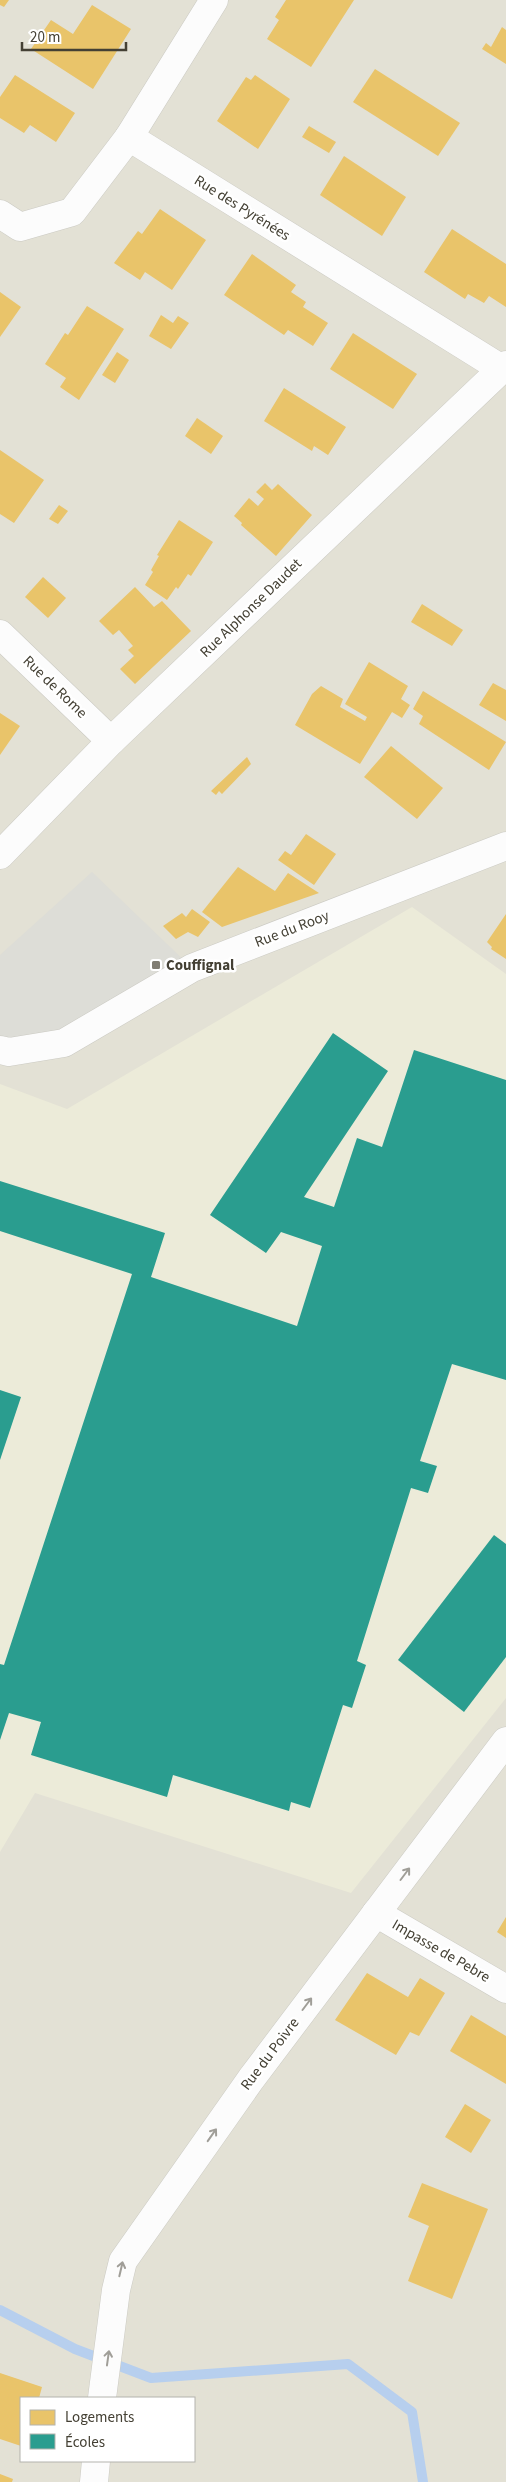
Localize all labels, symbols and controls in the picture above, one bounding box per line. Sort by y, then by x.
scale bar [22,20,126,52]
text: 20 m [30,27,60,48]
street label: Rue des Pyrénées [190,170,294,246]
street label: Rue Alphonse Daudet [195,554,307,662]
street label: Rue de Rome [18,651,92,723]
street label: Rue du Rooy [252,905,332,953]
place label: Couffignal [166,955,235,976]
marker: Couffignal [150,959,162,971]
one-way arrow [400,1867,410,1881]
street label: Impasse de Pebre [388,1914,494,1988]
one-way arrow [302,1998,313,2011]
street label: Rue du Poivre [236,2013,304,2095]
one-way arrow [207,2128,217,2142]
one-way arrow [117,2262,126,2278]
one-way arrow [103,2350,113,2366]
legend [20,2397,195,2462]
text: Logements [65,2407,134,2428]
text: Écoles [65,2432,105,2453]

